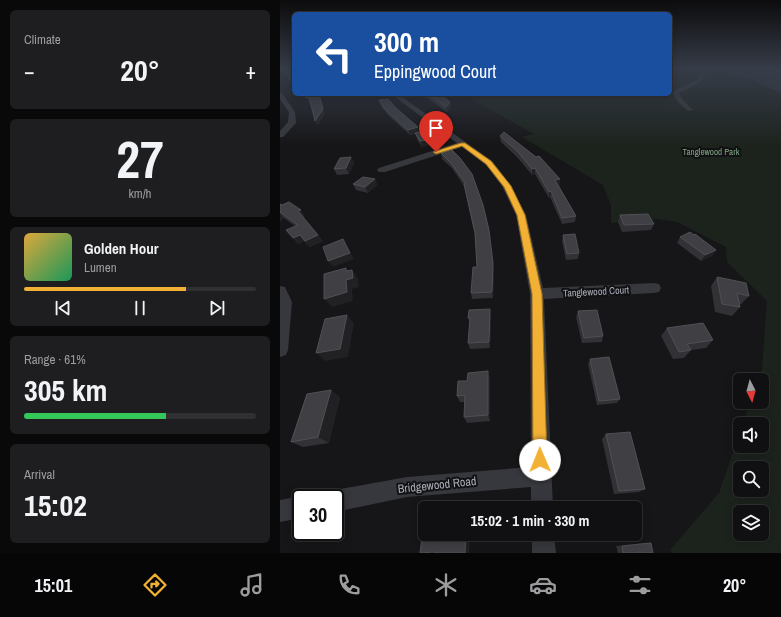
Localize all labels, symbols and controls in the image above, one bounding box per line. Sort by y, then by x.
text: 300 m [374,23,439,61]
icon: left [308,28,360,80]
text: Climate [24,31,61,48]
text: 20° [120,50,160,90]
text: − [24,56,35,86]
text: + [245,56,256,86]
text: Eppingwood Court [374,59,496,84]
pin [419,111,453,152]
icon: arrive [425,117,447,139]
text: 27 [116,124,164,194]
park label: Tanglewood Park [683,146,740,158]
text: km/h [128,185,152,202]
text: Golden Hour [84,238,159,259]
text: Lumen [84,259,117,276]
street label: Tanglewood Court [563,283,630,300]
icon: previous [52,297,74,319]
icon: pause [129,297,151,319]
icon: next [206,297,228,319]
text: Range · 61% [24,351,86,368]
text: 305 km [24,370,107,410]
north arrow [733,373,769,409]
map controls [733,373,769,541]
button: sound [733,417,769,453]
position arrow [519,439,561,481]
button: search [733,461,769,497]
text: Arrival [24,466,55,483]
street label: Bridgewood Road [397,473,477,497]
text: 15:02 [24,485,87,525]
speed limit sign: 30 [292,489,344,541]
button: layers [733,505,769,541]
text: 15:02 · 1 min · 330 m [471,510,589,531]
icon: directions [141,571,169,599]
icon: music [238,571,266,599]
icon: phone [335,571,363,599]
icon: climate [432,571,460,599]
icon: car [529,571,557,599]
icon: filters [626,571,654,599]
text: 15:01 [34,573,72,598]
text: 20° [723,573,747,598]

